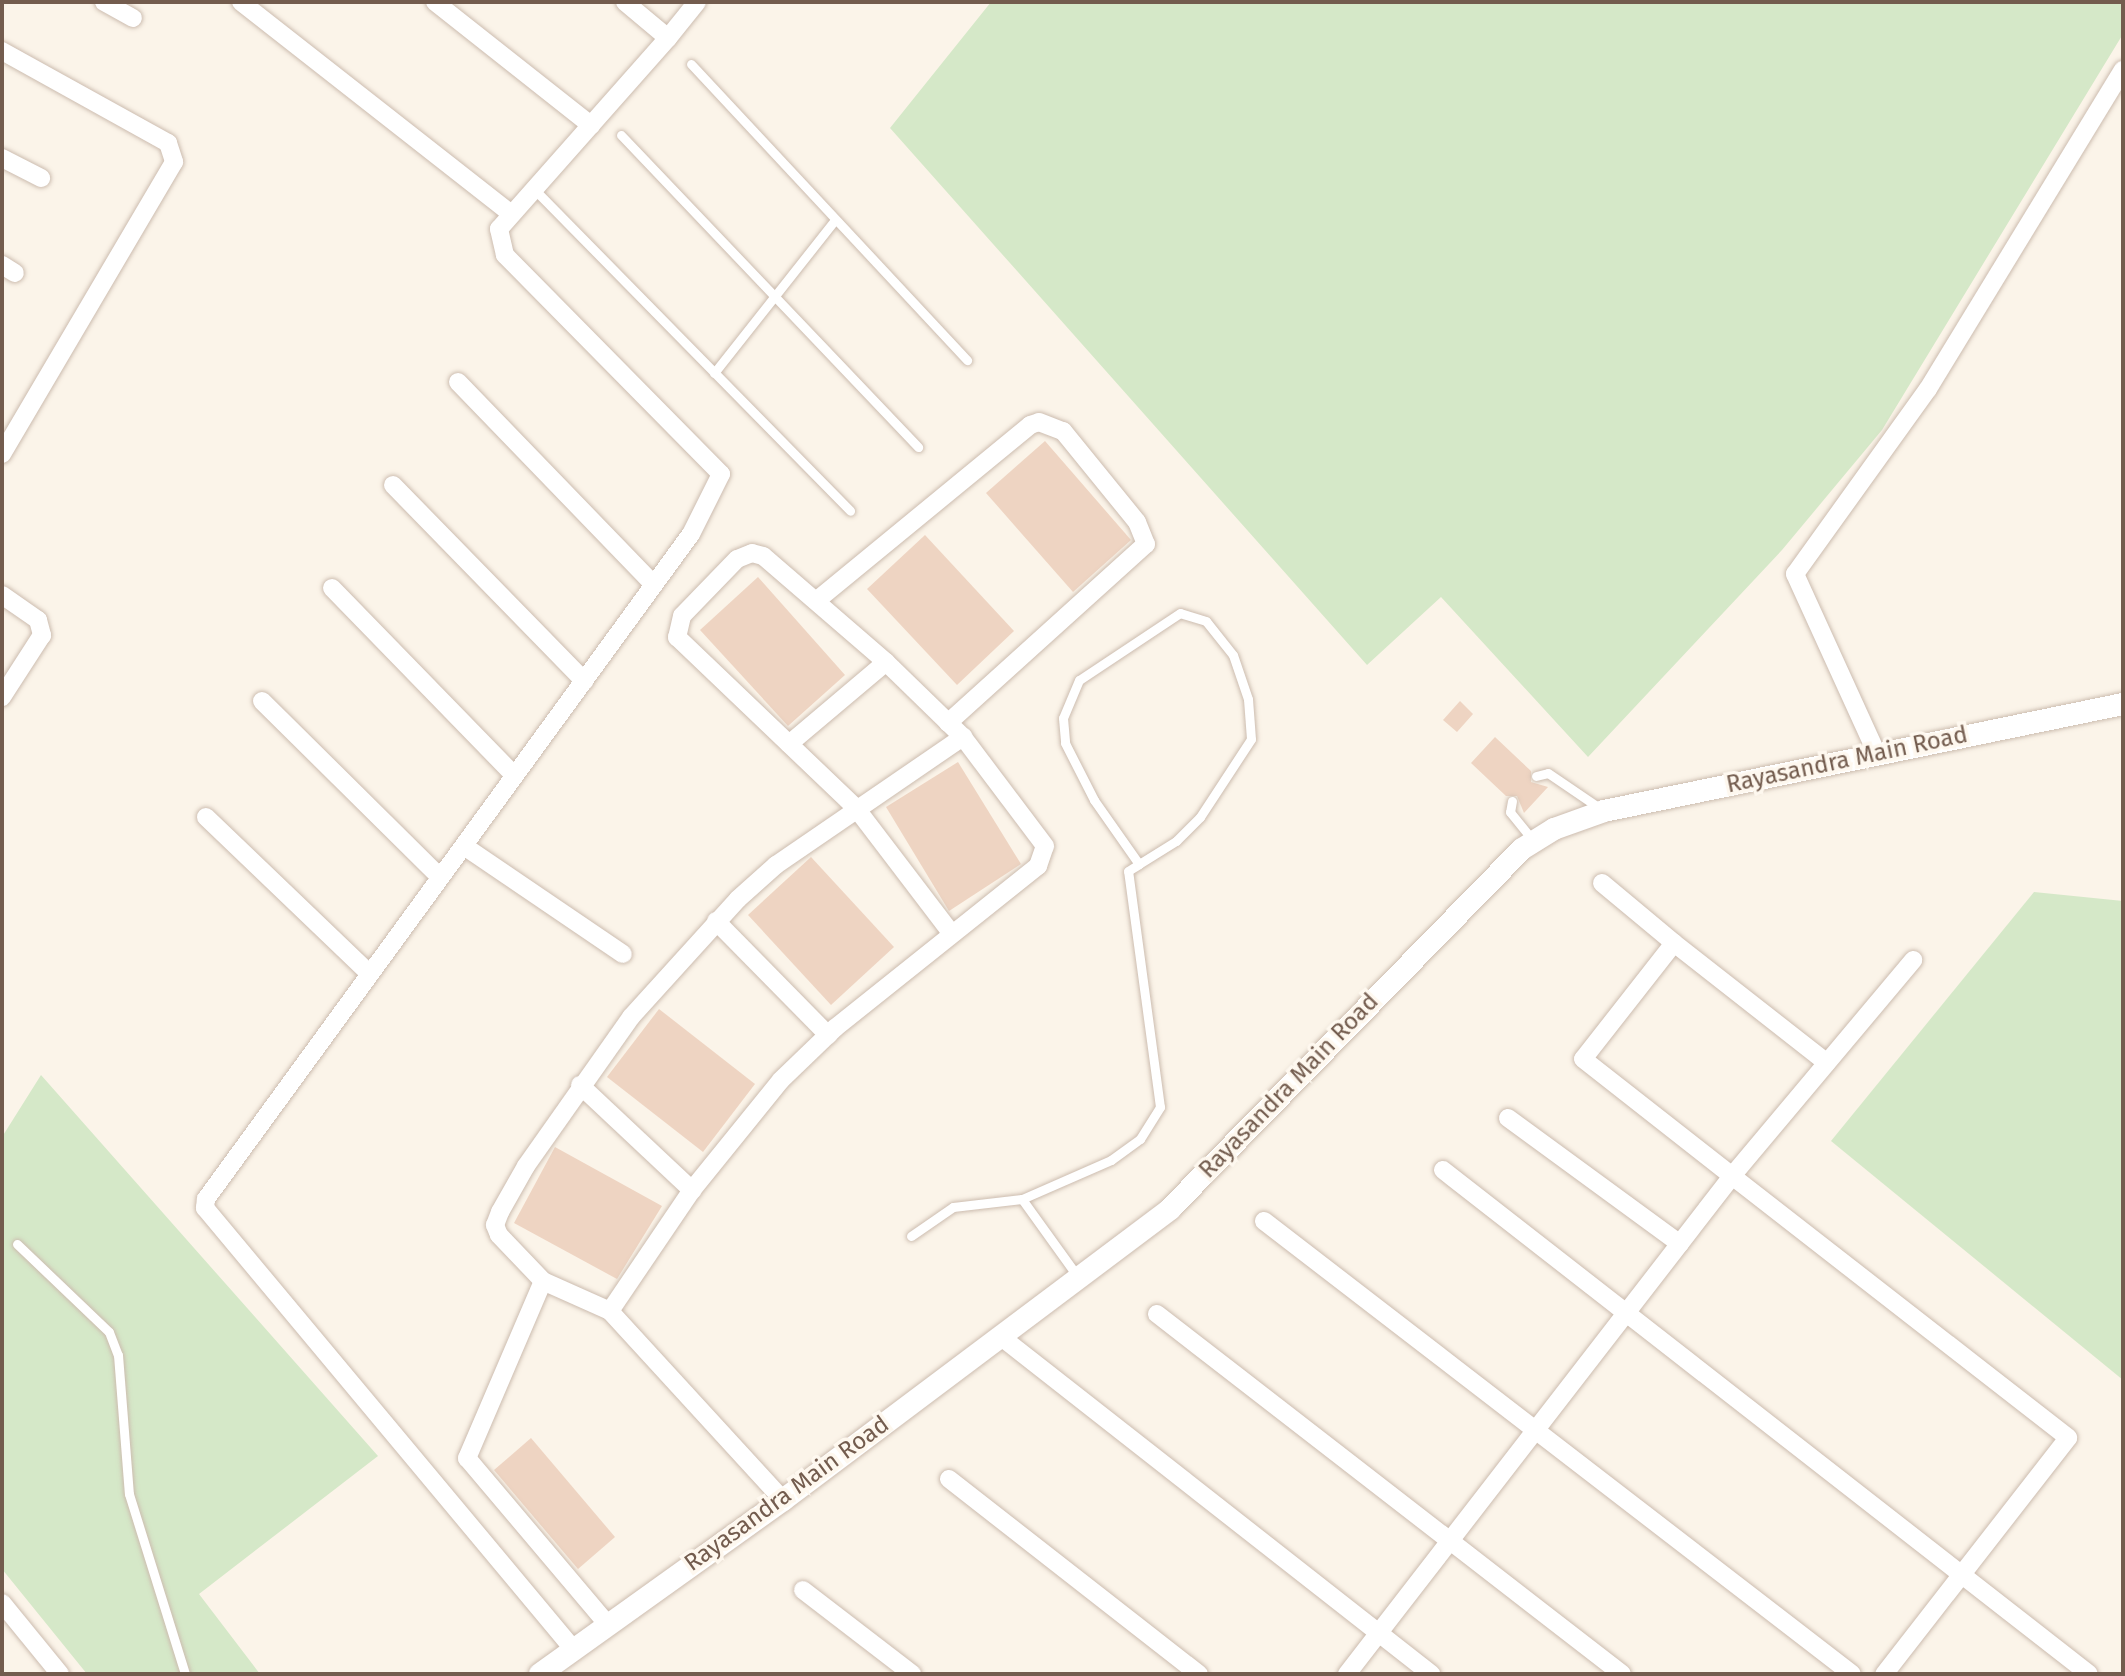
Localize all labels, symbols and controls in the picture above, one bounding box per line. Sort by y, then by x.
street label: Rayasandra Main Road [1724,720,1970,800]
street label: Rayasandra Main Road [1193,988,1385,1184]
street label: Rayasandra Main Road [679,1410,895,1578]

